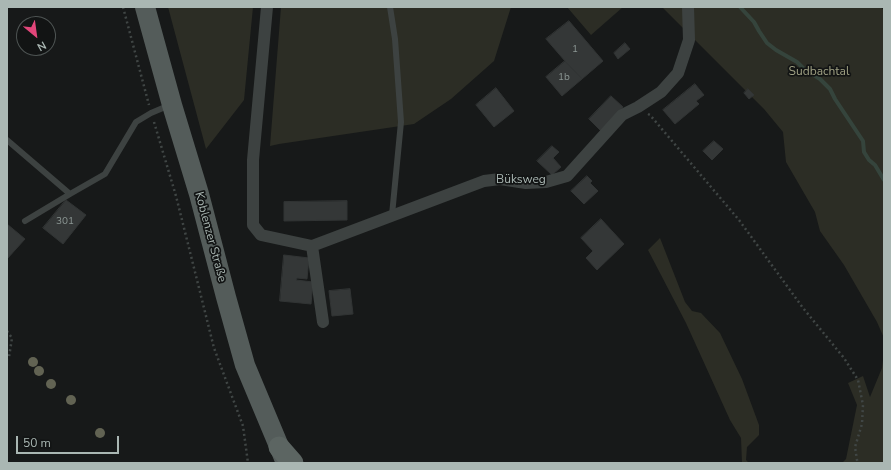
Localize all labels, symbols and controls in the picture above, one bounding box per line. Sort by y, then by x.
north arrow [16,16,56,56]
text: N [34,37,49,55]
house number: 1 [572,44,578,56]
park label: Sudbachtal [789,65,849,79]
house number: 1b [558,72,570,84]
street label: Büksweg [496,173,546,187]
street label: Koblenzer Straße [191,190,229,284]
house number: 301 [56,216,74,228]
scale bar [18,428,121,454]
text: 50 m [23,435,51,451]

